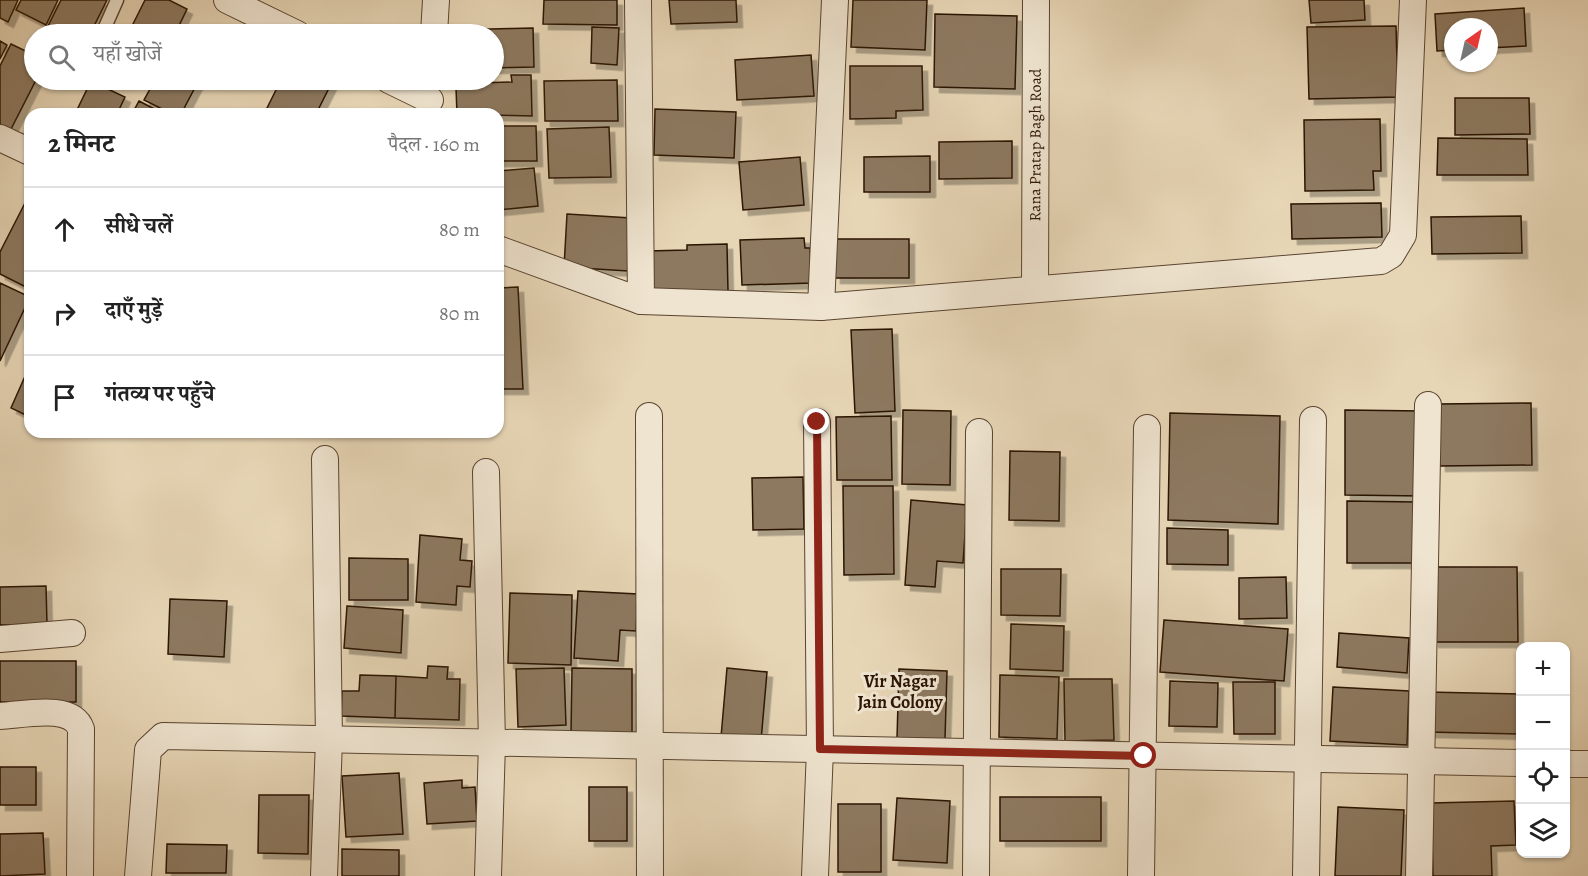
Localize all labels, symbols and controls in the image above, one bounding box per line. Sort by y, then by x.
north arrow [1444,18,1498,72]
search box [24,24,504,90]
text: यहाँ खोजें [93,39,162,69]
icon: search [45,41,78,74]
street label: Rana Pratap Bagh Road [1024,68,1047,222]
text: 2 मिनट [48,126,114,161]
text: पैदल · 160 m [388,131,480,158]
text: सीधे चलें [105,211,173,241]
icon: ahead [48,213,81,246]
text: 80 m [439,216,480,243]
text: दाएँ मुड़ें [105,295,163,325]
icon: right [48,297,81,330]
text: 80 m [439,300,480,327]
text: गंतव्य पर पहुँचे [105,379,214,409]
icon: arrive [48,381,81,414]
route end [803,408,829,434]
map controls [1516,642,1570,858]
button: + [1516,642,1570,696]
district label: Vir Nagar Jain Colony [857,669,943,714]
button: − [1516,696,1570,750]
route start [1130,742,1156,768]
button: locate [1516,750,1570,804]
button: layers [1516,804,1570,858]

